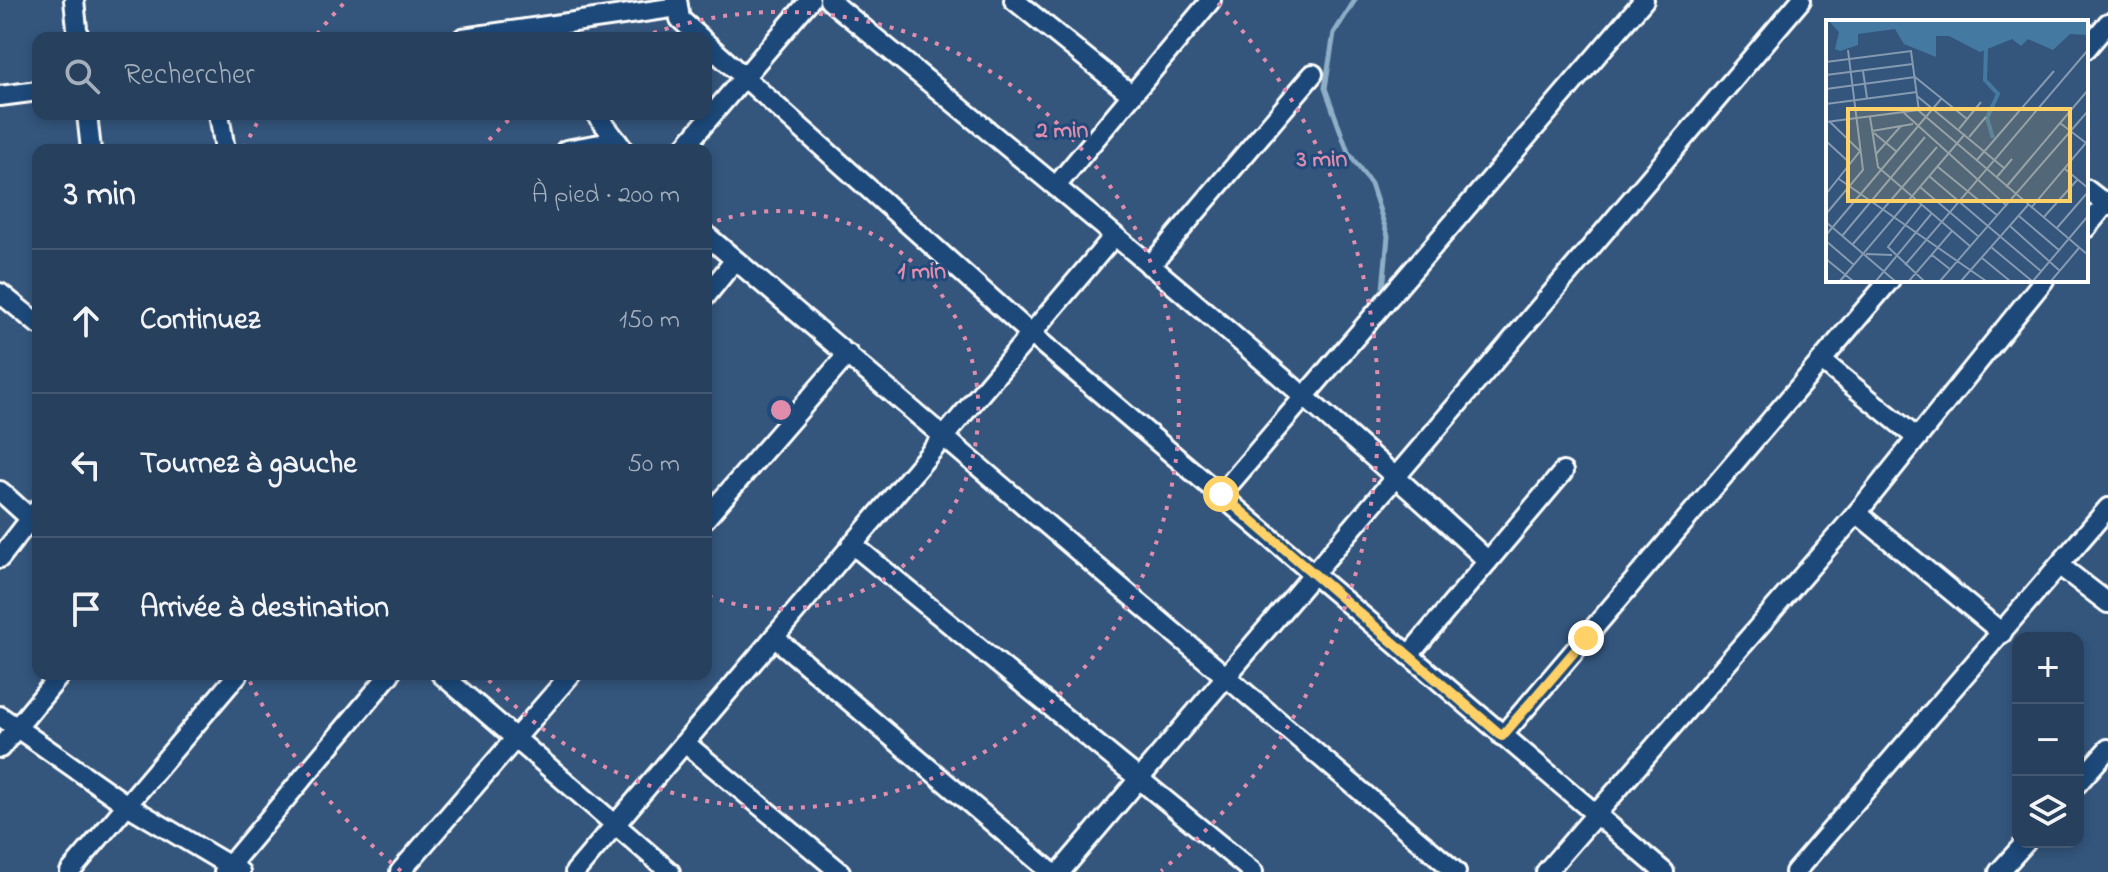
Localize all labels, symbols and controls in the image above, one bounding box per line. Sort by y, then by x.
inset map [1826,20,2088,282]
search box [32,32,712,120]
icon: search [60,54,104,98]
text: Rechercher [124,54,255,98]
text: 2 min [1035,114,1089,149]
text: 3 min [1296,143,1348,178]
text: 3 min [64,171,136,221]
text: À pied · 200 m [532,177,680,215]
text: 1 min [898,255,946,290]
icon: ahead [64,299,108,343]
text: Continuez [140,299,260,343]
text: 150 m [619,302,680,340]
centre of rings [767,396,795,424]
icon: left [64,443,108,487]
text: Tournez à gauche [140,443,357,487]
text: 50 m [627,446,680,484]
route start [1203,476,1239,512]
icon: arrive [64,587,108,631]
text: Arrivée à destination [140,587,389,631]
route end [1568,620,1604,656]
map controls [2012,632,2084,848]
button: + [2012,632,2084,704]
button: − [2012,704,2084,776]
button: layers [2012,776,2084,848]

